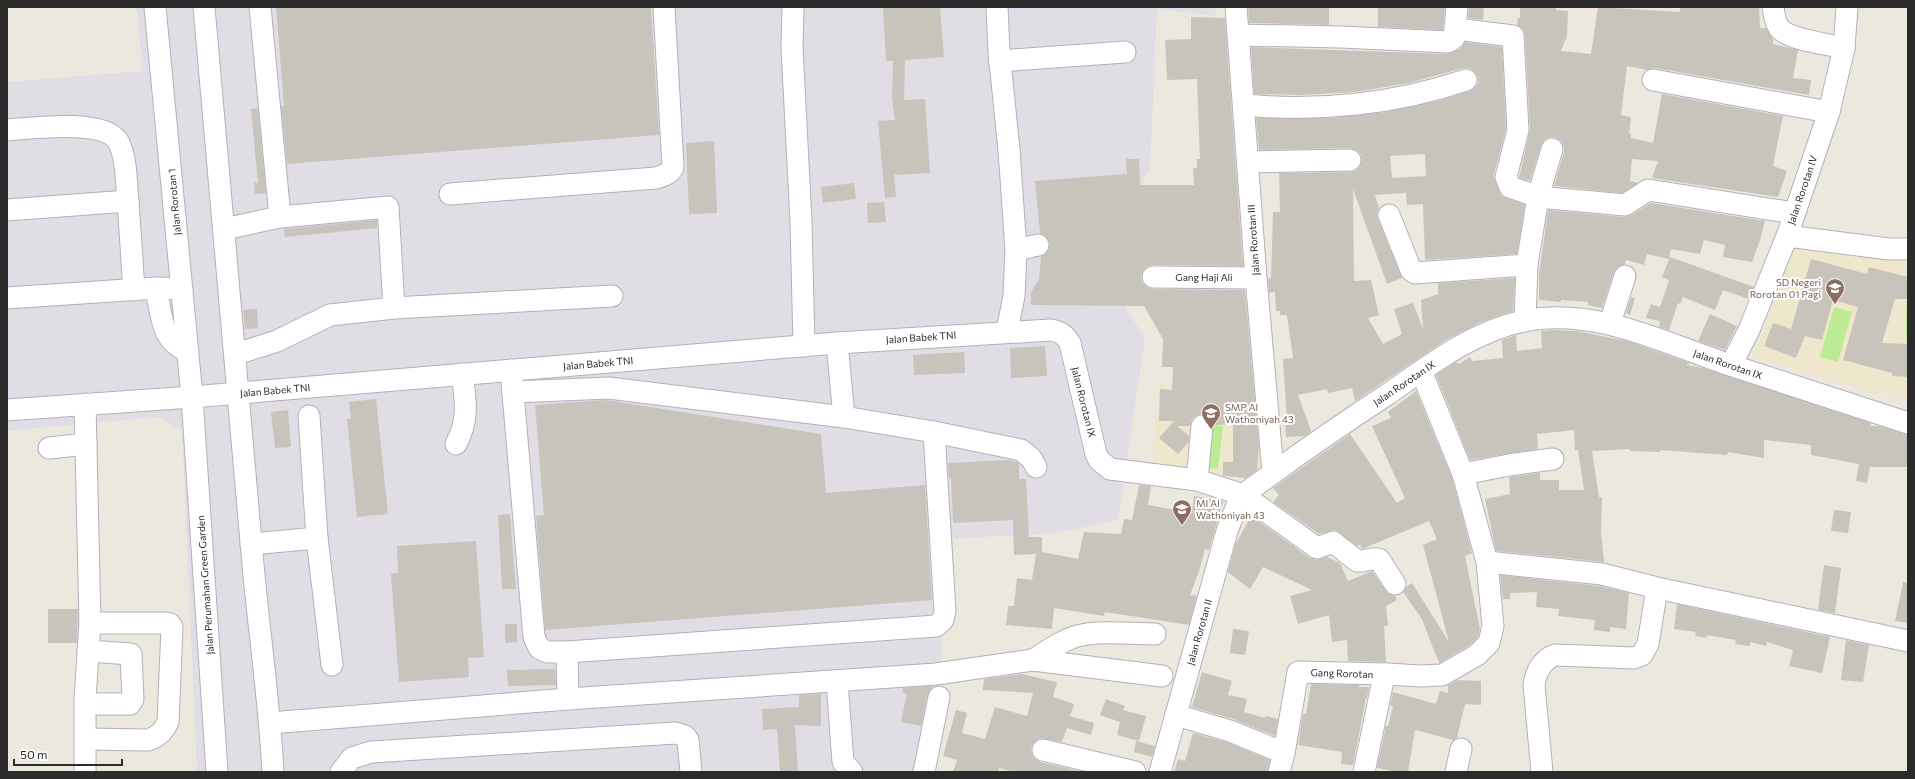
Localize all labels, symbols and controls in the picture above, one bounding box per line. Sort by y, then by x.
street label: Jalan Rorotan IV [1785,154,1819,226]
street label: Jalan Rorotan 1 [165,168,183,236]
street label: Jalan Rorotan III [1245,204,1261,276]
street label: Gang Haji Ali [1175,271,1233,283]
place label: SD Negeri Rorotan 01 Pagi [1750,276,1821,300]
school or university icon: SD Negeri Rorotan 01 Pagi [1824,277,1846,305]
street label: Jalan Babek TNI [885,329,957,345]
street label: Jalan Rorotan IX [1692,347,1764,381]
street label: Jalan Babek TNI [562,354,634,372]
street label: Jalan Rorotan IX [1371,358,1437,408]
street label: Jalan Rorotan IX [1069,366,1099,439]
street label: Jalan Babek TNI [239,381,311,399]
place label: SMP Al Wathoniyah 43 [1225,401,1294,425]
school or university icon: SMP Al Wathoniyah 43 [1200,402,1222,430]
place label: MI Al Wathoniyah 43 [1196,497,1265,521]
school or university icon: MI Al Wathoniyah 43 [1171,498,1193,526]
street label: Jalan Perumahan Green Garden [194,515,216,655]
street label: Jalan Rorotan II [1184,598,1214,666]
street label: Gang Rorotan [1310,666,1374,680]
scale bar [14,741,122,767]
text: 50 m [20,747,48,761]

